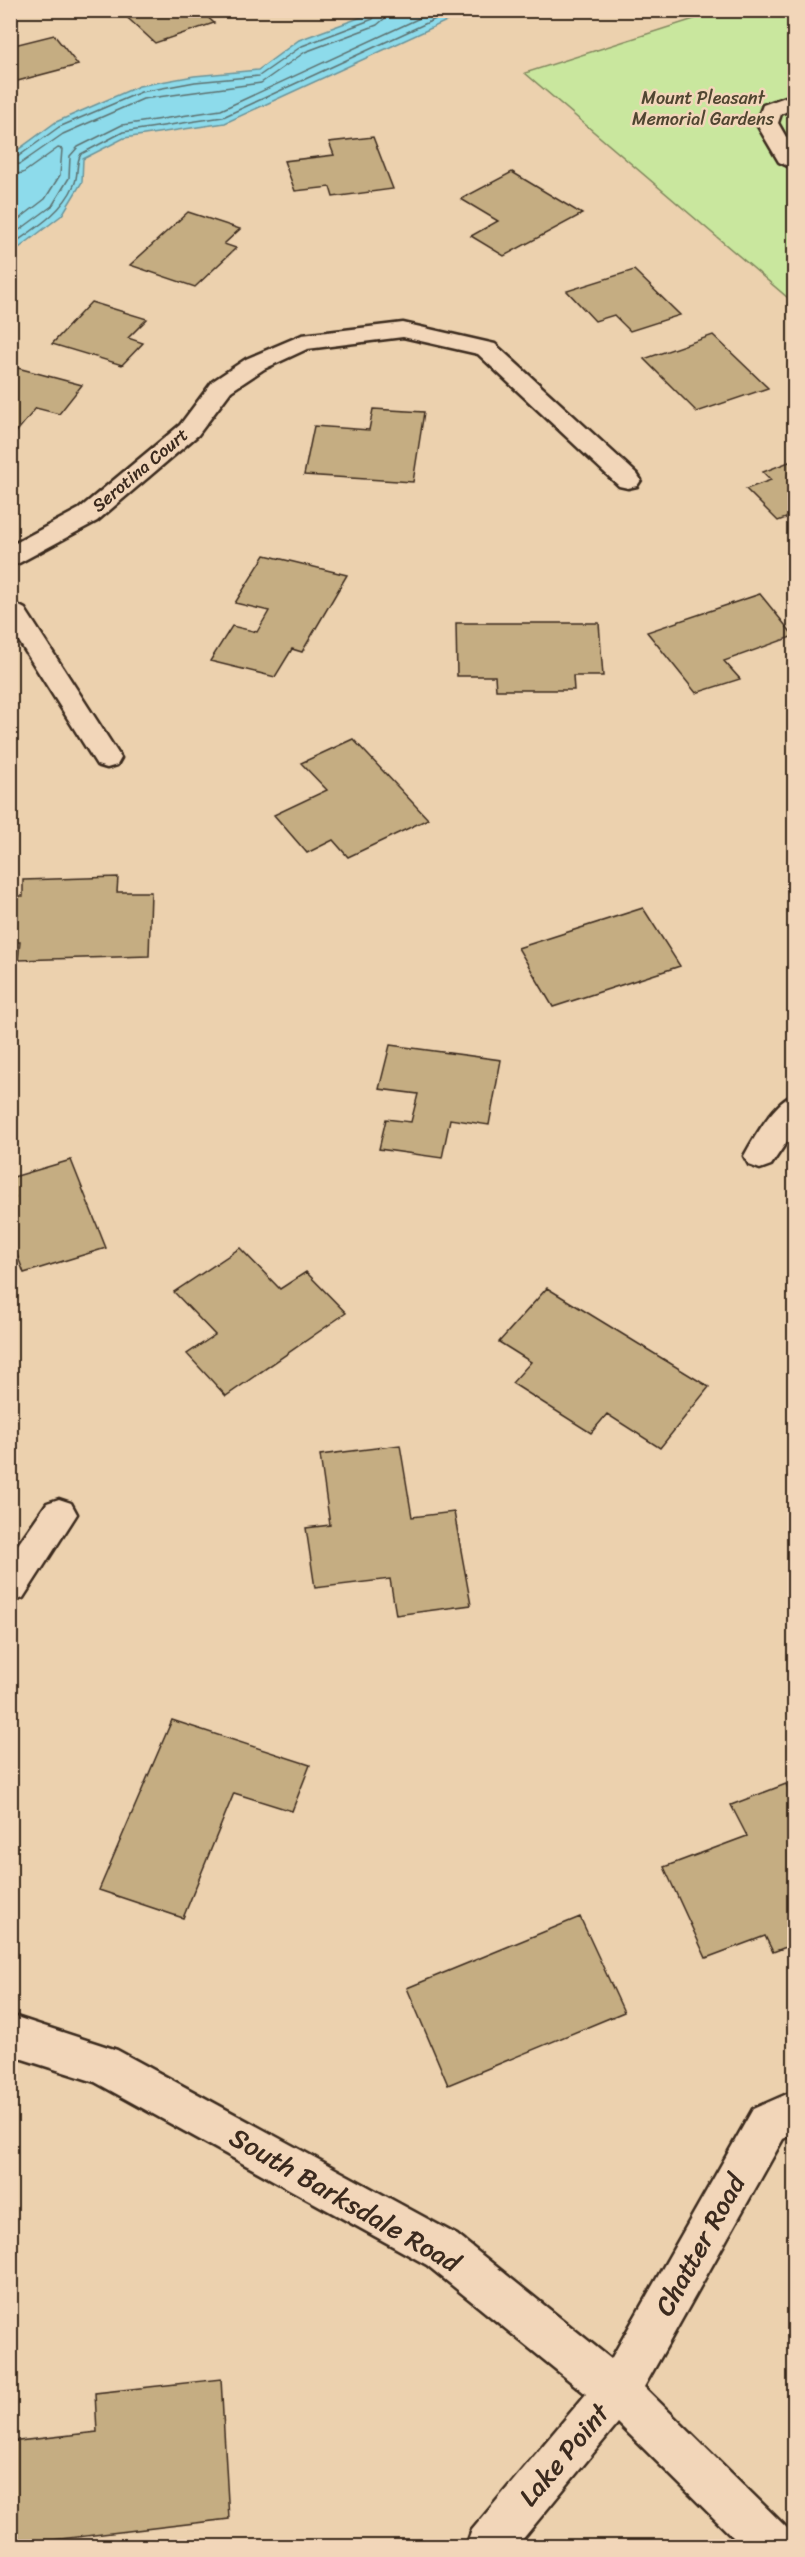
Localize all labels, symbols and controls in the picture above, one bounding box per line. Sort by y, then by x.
park label: Mount Pleasant Memorial Gardens [632,82,775,135]
street label: Serotina Court [84,420,196,520]
street label: South Barksdale Road [220,2114,471,2287]
street label: Chatter Road [641,2163,760,2325]
street label: Lake Point [506,2391,623,2518]

